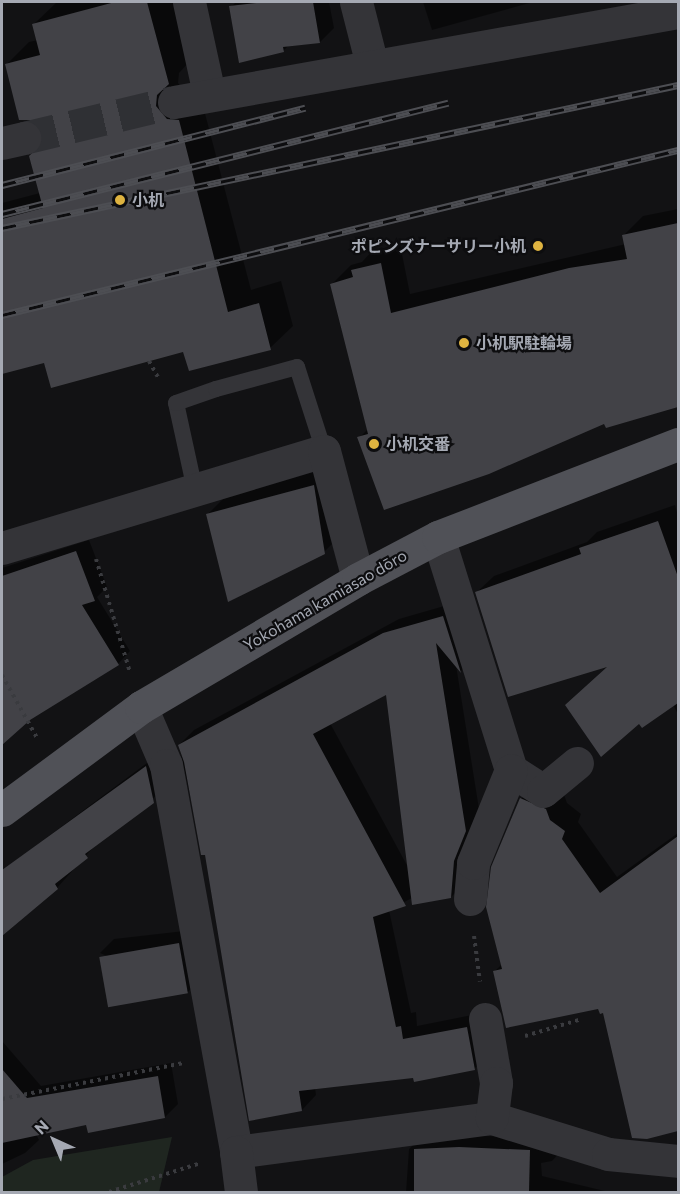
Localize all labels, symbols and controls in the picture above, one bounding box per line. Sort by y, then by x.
place label: 小机 [132,190,164,210]
marker: 小机 [113,193,127,207]
place label: ポピンズナーサリー小机 [350,236,526,256]
marker: ポピンズナーサリー小机 [531,239,545,253]
place label: 小机駅駐輪場 [476,333,572,353]
marker: 小机駅駐輪場 [457,336,471,350]
place label: 小机交番 [386,434,450,454]
marker: 小机交番 [367,437,381,451]
street label: Yokohama kamiasao dōro [240,545,410,655]
north arrow [24,1110,84,1170]
text: N [30,1116,52,1138]

